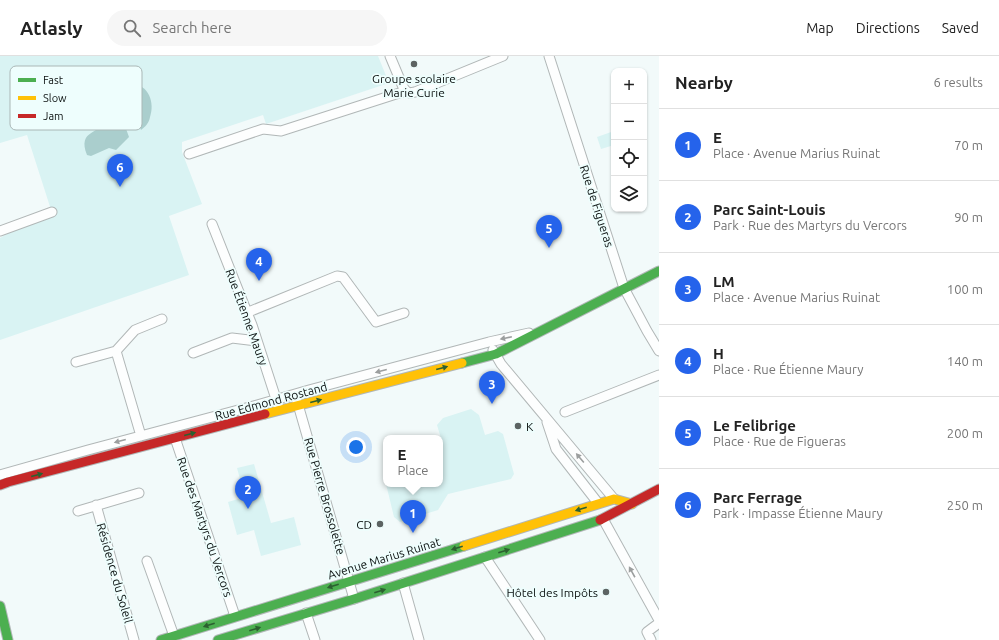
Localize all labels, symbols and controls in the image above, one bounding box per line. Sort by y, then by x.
search box [107,10,387,46]
text: Atlasly [20,17,83,39]
icon: search [121,17,143,39]
text: Search here [153,19,232,36]
text: Map [806,20,834,36]
text: Directions [856,20,920,36]
text: Saved [942,20,979,36]
marker: Groupe scolaire Marie Curie [409,59,419,69]
legend [10,66,142,130]
map controls [611,68,647,212]
button: + [611,68,647,104]
place label: Groupe scolaire Marie Curie [372,72,456,99]
text: Nearby [675,73,733,92]
text: Fast [43,74,64,86]
text: 6 results [933,75,983,89]
text: Slow [43,92,67,104]
button: − [611,104,647,140]
text: Jam [43,110,64,122]
text: E [713,129,722,146]
text: 1 [684,138,692,152]
text: 70 m [954,138,983,152]
button: locate [611,140,647,176]
text: Place · Avenue Marius Ruinat [713,146,880,160]
pin: 6 [107,154,133,187]
street label: Rue de Figueras [578,163,616,249]
button: layers [611,176,647,212]
text: Parc Saint-Louis [713,201,826,218]
text: 2 [684,210,692,224]
text: 90 m [954,210,983,224]
pin: 5 [536,215,562,248]
text: Park · Rue des Martyrs du Vercors [713,218,907,232]
pin: 4 [246,248,272,281]
street label: Rue Étienne Maury [223,267,271,367]
text: LM [713,273,735,290]
text: 3 [684,282,692,296]
text: 100 m [947,282,983,296]
text: Place · Avenue Marius Ruinat [713,290,880,304]
one-way arrow [500,335,513,341]
text: H [713,345,724,362]
text: 4 [684,354,692,368]
text: 140 m [947,354,983,368]
text: Place · Rue Étienne Maury [713,362,864,376]
one-way arrow [436,365,448,371]
one-way arrow [374,368,387,374]
pin: 3 [479,371,505,404]
street label: Rue Edmond Rostand [213,380,329,422]
one-way arrow [310,398,322,404]
text: Le Felibrige [713,417,796,434]
place label: K [526,420,534,433]
marker: K [513,421,523,431]
text: 5 [684,426,692,440]
text: 200 m [947,426,983,440]
one-way arrow [184,431,196,437]
text: Place · Rue de Figueras [713,434,846,448]
popup [383,435,443,487]
street label: Rue Pierre Brossolette [302,436,348,556]
your location [346,437,366,457]
one-way arrow [114,439,126,445]
text: E [397,446,406,463]
one-way arrow [575,453,584,463]
street label: Rue des Martyrs du Vercors [175,456,235,598]
text: Place [397,463,429,477]
one-way arrow [31,471,44,477]
pin: 2 [235,476,261,509]
text: Parc Ferrage [713,489,802,506]
text: 6 [684,498,692,512]
text: 250 m [947,498,983,512]
pin: 1 [400,500,426,533]
one-way arrow [575,506,587,512]
text: Park · Impasse Étienne Maury [713,506,883,520]
place label: CD [356,518,372,531]
marker: CD [375,519,385,529]
street label: Résidence du Soleil [95,522,135,624]
street label: Avenue Marius Ruinat [326,535,442,581]
one-way arrow [451,545,463,551]
one-way arrow [498,548,510,554]
one-way arrow [629,566,636,578]
one-way arrow [327,583,339,589]
place label: Hôtel des Impôts [506,586,598,599]
one-way arrow [374,587,386,593]
marker: Hôtel des Impôts [601,587,611,597]
one-way arrow [203,622,215,628]
one-way arrow [250,626,262,632]

